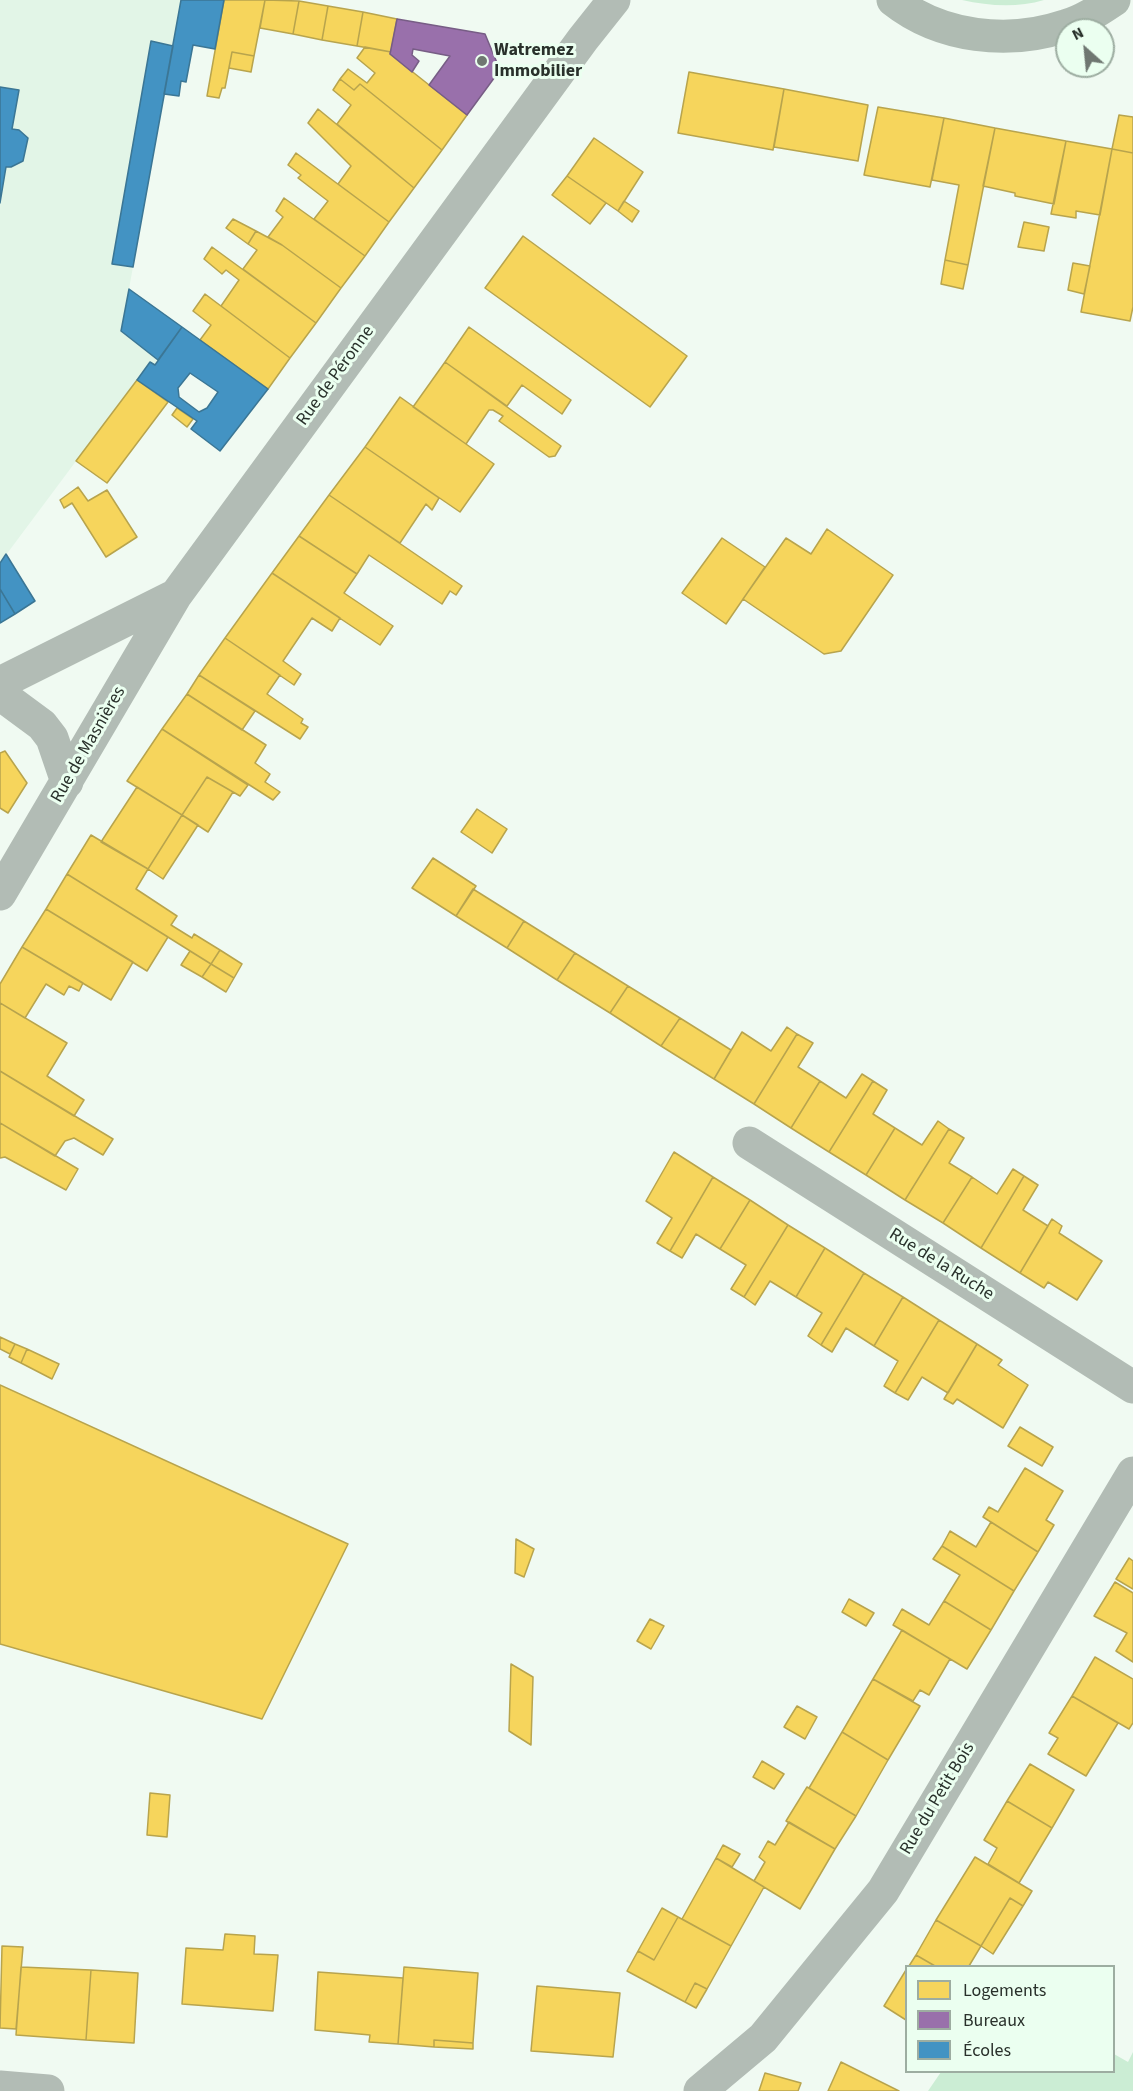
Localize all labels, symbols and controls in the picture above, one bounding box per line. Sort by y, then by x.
north arrow [1055,18,1115,78]
text: N [1068,22,1087,46]
place label: Watremez Immobilier [494,40,582,82]
marker: Watremez Immobilier [475,54,489,68]
street label: Rue de Péronne [293,322,379,430]
street label: Rue de Masnières [47,683,131,807]
street label: Rue de la Ruche [885,1224,997,1306]
street label: Rue du Petit Bois [896,1739,980,1859]
legend [905,1965,1115,2073]
text: Logements [963,1978,1046,2003]
text: Bureaux [963,2008,1025,2033]
text: Écoles [963,2038,1011,2063]

